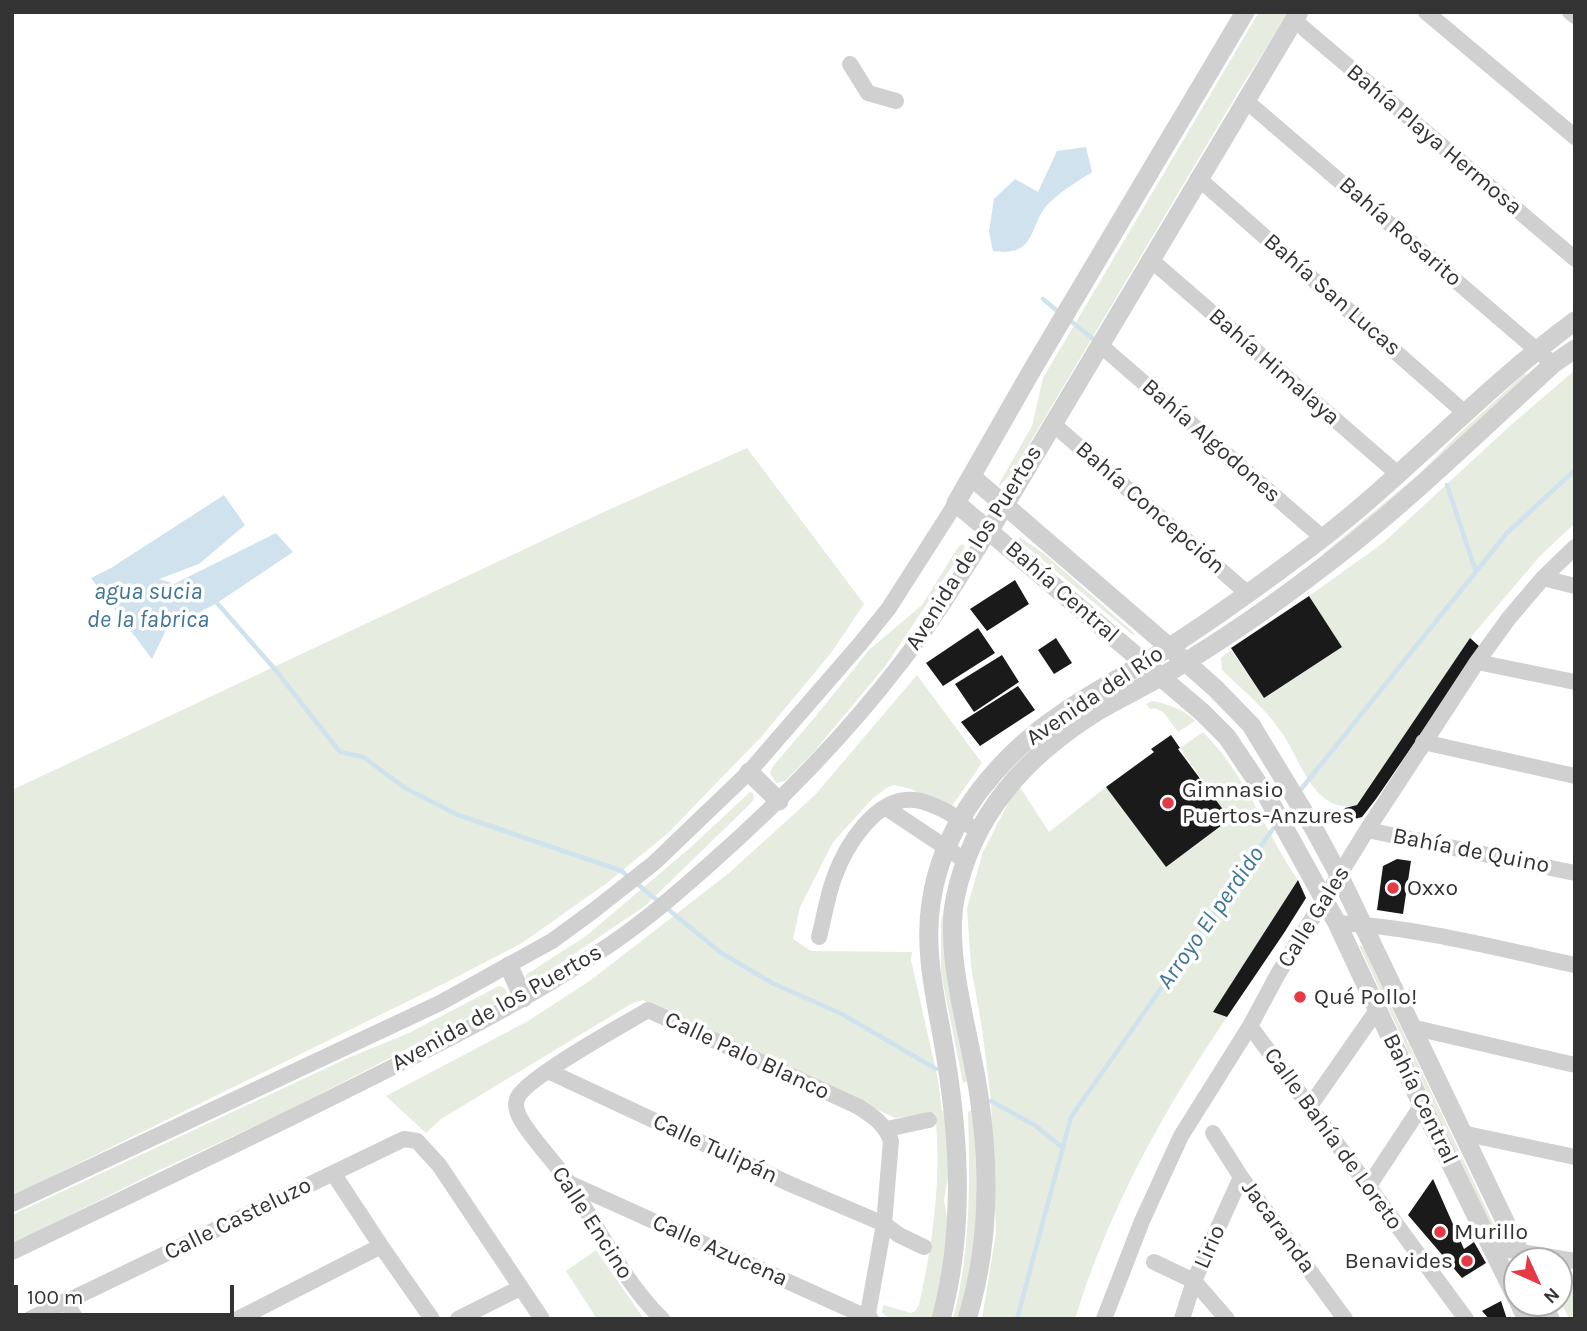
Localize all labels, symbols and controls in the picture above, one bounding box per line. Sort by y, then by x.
street label: Bahía Playa Hermosa [1341,58,1527,222]
street label: Bahía Rosarito [1333,171,1467,293]
street label: Bahía San Lucas [1258,228,1406,362]
street label: Bahía Himalaya [1203,303,1345,431]
street label: Bahía Algodones [1136,373,1286,509]
street label: Bahía Concepción [1070,436,1230,580]
street label: Avenida de los Puertos [900,441,1048,655]
street label: Bahía Central [999,535,1125,649]
water label: agua sucia de la fabrica [87,578,209,634]
street label: Avenida del Río [1021,640,1169,752]
place label: Gimnasio Puertos-Anzures [1182,776,1354,830]
marker: Gimnasio Puertos-Anzures [1160,795,1176,811]
street label: Bahía de Quino [1390,822,1552,880]
water label: Arroyo El perdido [1151,841,1271,995]
street label: Calle Gales [1272,861,1356,973]
place label: Oxxo [1407,874,1458,902]
marker: Oxxo [1385,880,1401,896]
street label: Avenida de los Puertos [387,939,607,1077]
place label: Qué Pollo! [1314,983,1417,1011]
marker: Qué Pollo! [1292,989,1308,1005]
street label: Calle Palo Blanco [660,1006,834,1106]
street label: Bahía Central [1377,1029,1463,1169]
street label: Calle Bahía de Loreto [1258,1043,1408,1235]
street label: Calle Tulipán [648,1108,782,1190]
street label: Calle Encino [545,1161,639,1285]
street label: Calle Casteluzo [160,1172,316,1266]
street label: Jacaranda [1235,1175,1321,1279]
street label: Calle Azucena [648,1209,792,1293]
place label: Murillo [1454,1218,1528,1246]
street label: Lirio [1188,1221,1232,1273]
marker: Murillo [1432,1224,1448,1240]
place label: Benavides [1344,1247,1453,1275]
north arrow [1503,1247,1573,1317]
marker: Benavides [1459,1253,1475,1269]
scale bar [18,1272,238,1316]
text: N [1539,1283,1564,1308]
text: 100 m [27,1285,84,1309]

